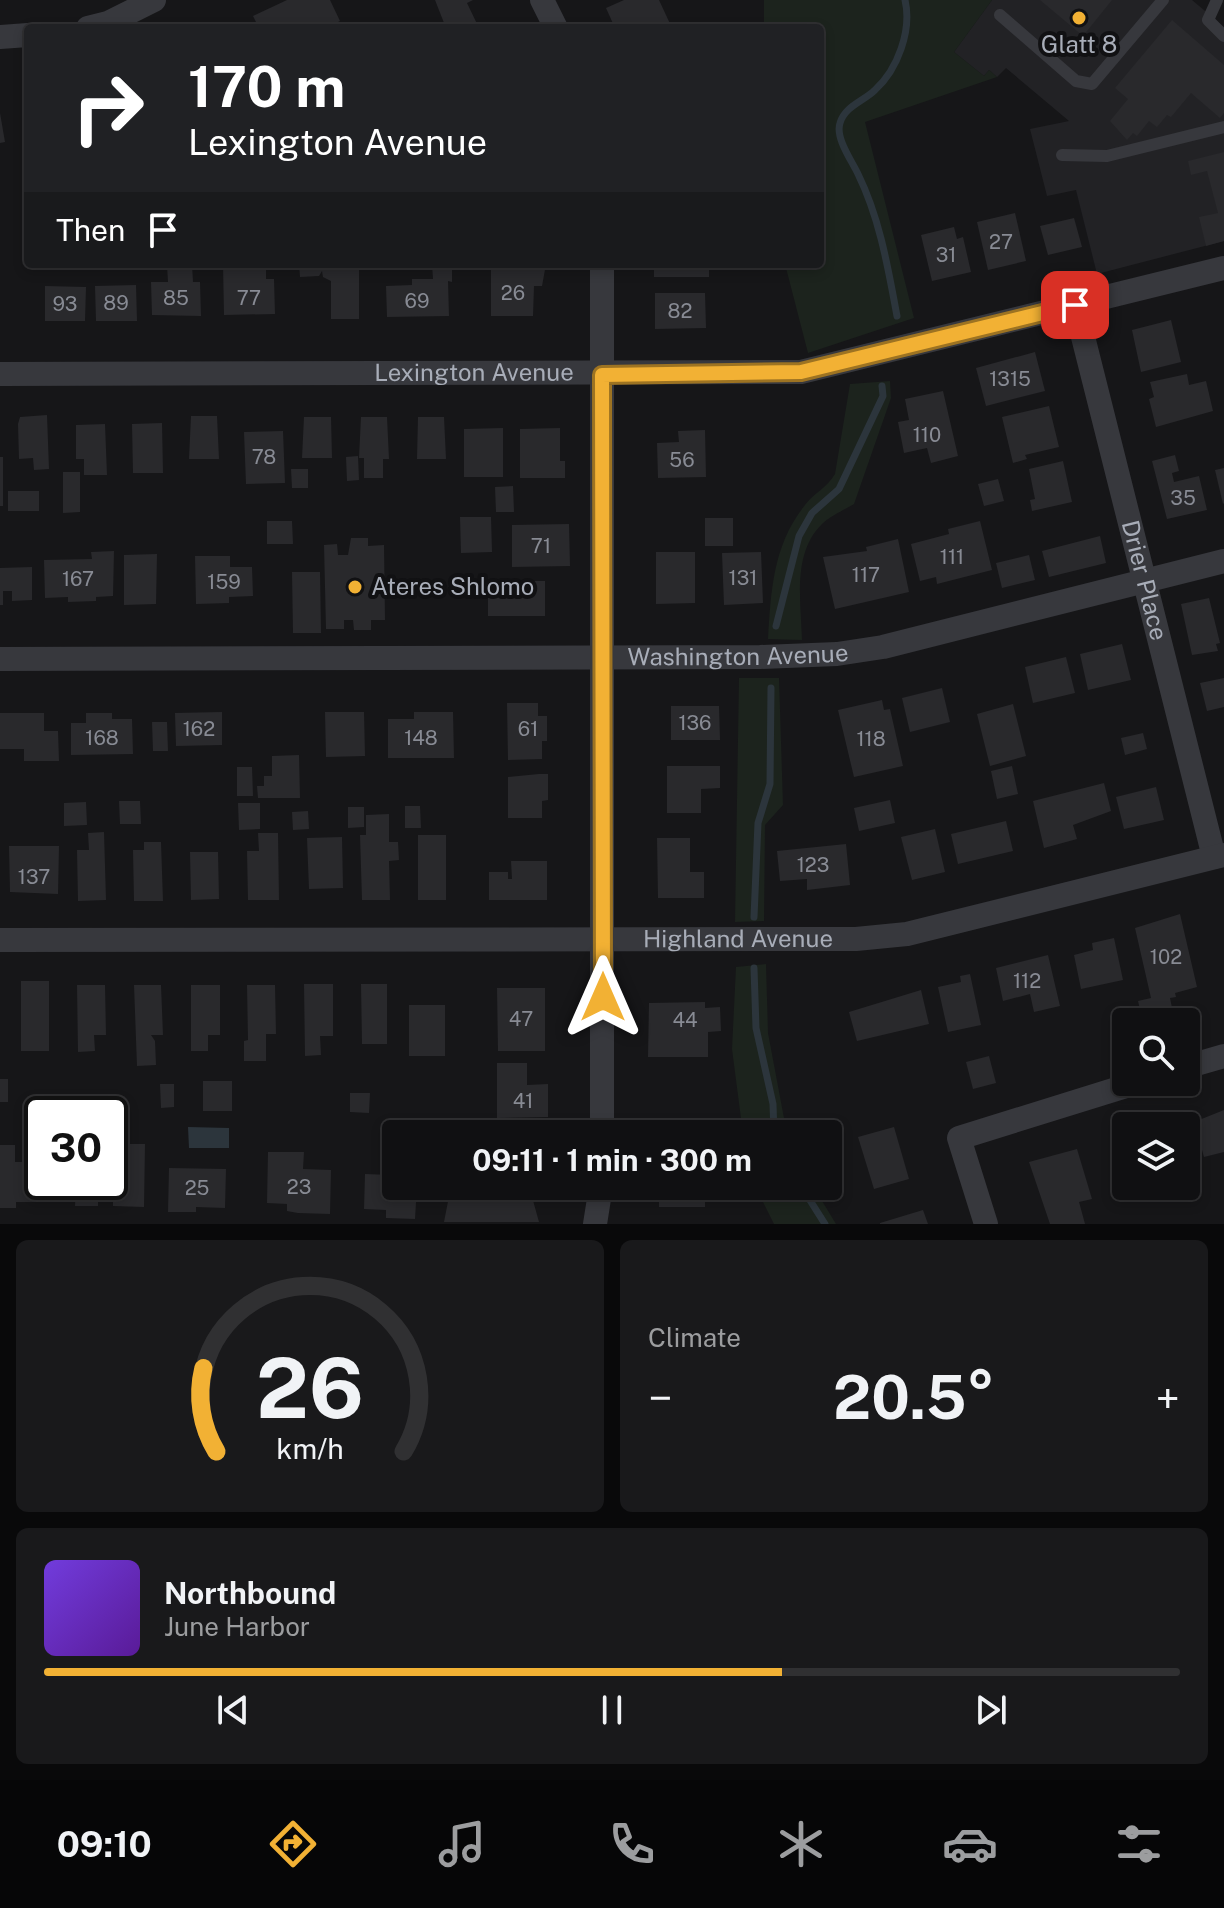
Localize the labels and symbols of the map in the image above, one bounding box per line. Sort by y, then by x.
marker: Glatt 8 [1070,9,1088,27]
place label: Glatt 8 [1041,30,1117,58]
house number: 27 [989,230,1013,254]
house number: 31 [936,243,956,267]
pin [1041,271,1109,339]
house number: 26 [501,281,525,305]
house number: 85 [163,286,189,310]
house number: 77 [237,286,261,310]
house number: 69 [405,289,429,313]
house number: 89 [103,291,129,315]
house number: 93 [53,292,77,316]
house number: 82 [668,299,692,323]
street label: Lexington Avenue [374,358,574,386]
house number: 1315 [989,367,1031,391]
house number: 110 [913,423,941,447]
house number: 78 [252,445,276,469]
house number: 56 [669,448,695,472]
house number: 35 [1170,486,1196,510]
street label: Drier Place [1117,517,1174,643]
house number: 71 [531,534,551,558]
house number: 111 [940,545,964,569]
house number: 117 [852,563,880,587]
house number: 131 [729,566,757,590]
house number: 167 [62,567,94,591]
house number: 159 [207,570,241,594]
place label: Ateres Shlomo [371,572,534,600]
marker: Ateres Shlomo [346,578,364,596]
street label: Washington Avenue [628,637,850,670]
house number: 136 [678,711,712,735]
house number: 162 [183,717,215,741]
house number: 61 [518,717,538,741]
house number: 168 [85,726,119,750]
house number: 148 [404,726,438,750]
house number: 118 [856,727,886,751]
house number: 123 [797,853,829,877]
house number: 137 [18,865,50,889]
street label: Highland Avenue [643,924,833,952]
house number: 102 [1150,945,1182,969]
position arrow [561,955,645,1039]
house number: 112 [1013,969,1041,993]
house number: 47 [509,1007,533,1031]
house number: 44 [672,1008,698,1032]
house number: 41 [513,1089,533,1113]
speed limit sign: 30 [24,1096,128,1200]
house number: 23 [287,1175,311,1199]
house number: 25 [185,1176,209,1200]

